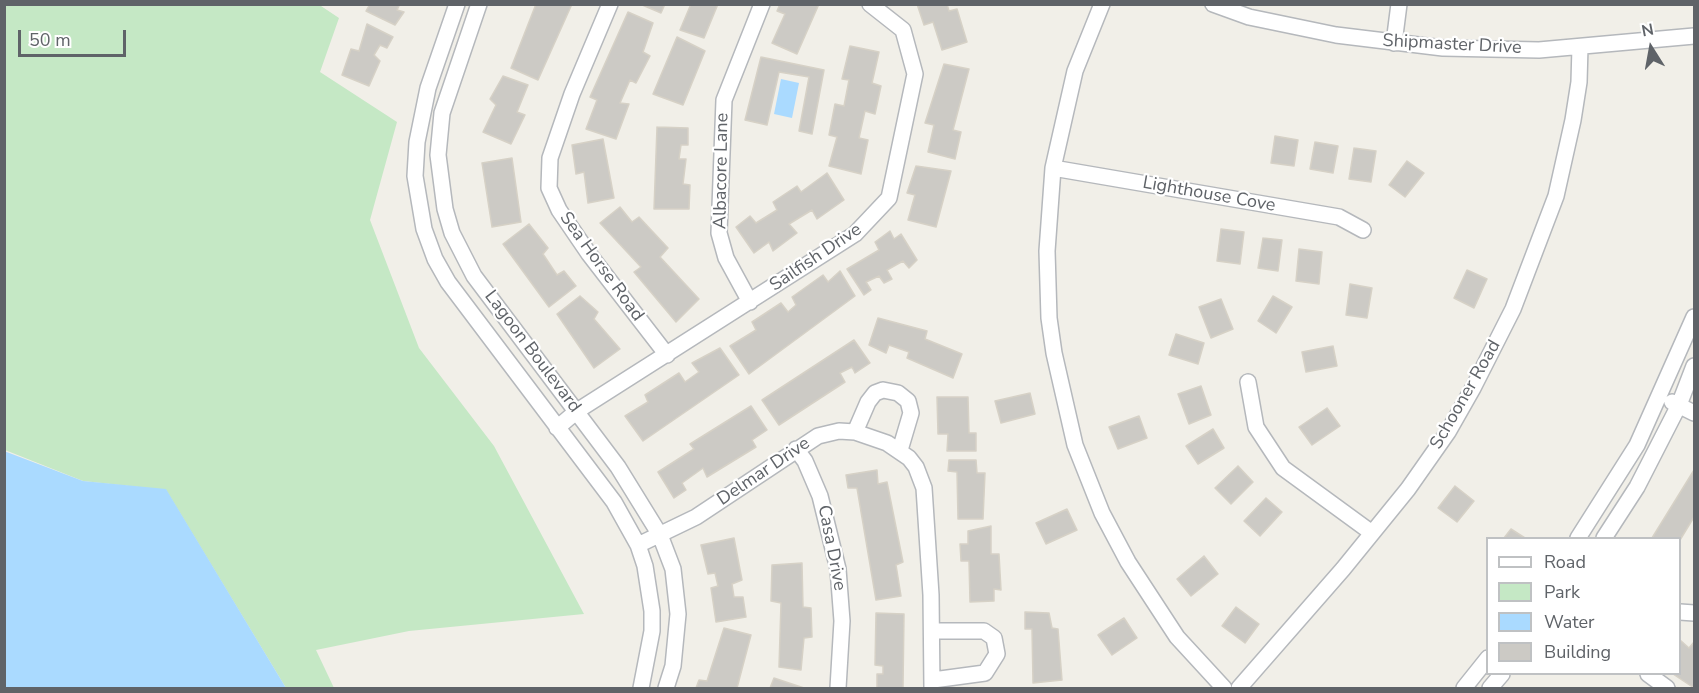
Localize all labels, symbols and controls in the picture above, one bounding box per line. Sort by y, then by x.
scale bar [21,18,129,56]
north arrow [1621,18,1681,78]
text: N [1640,18,1656,42]
text: 50 m [29,28,71,52]
street label: Shipmaster Drive [1382,31,1522,59]
street label: Albacore Lane [710,113,734,229]
street label: Lighthouse Cove [1141,173,1277,217]
street label: Sea Horse Road [554,208,648,326]
street label: Sailfish Drive [766,219,866,297]
street label: Lagoon Boulevard [479,287,585,417]
street label: Schooner Road [1426,337,1506,453]
street label: Delmar Drive [714,433,814,511]
street label: Casa Drive [812,503,850,593]
legend [1486,537,1681,675]
text: Road [1544,550,1586,574]
text: Park [1544,580,1580,604]
text: Water [1544,610,1595,634]
text: Building [1544,640,1611,664]

